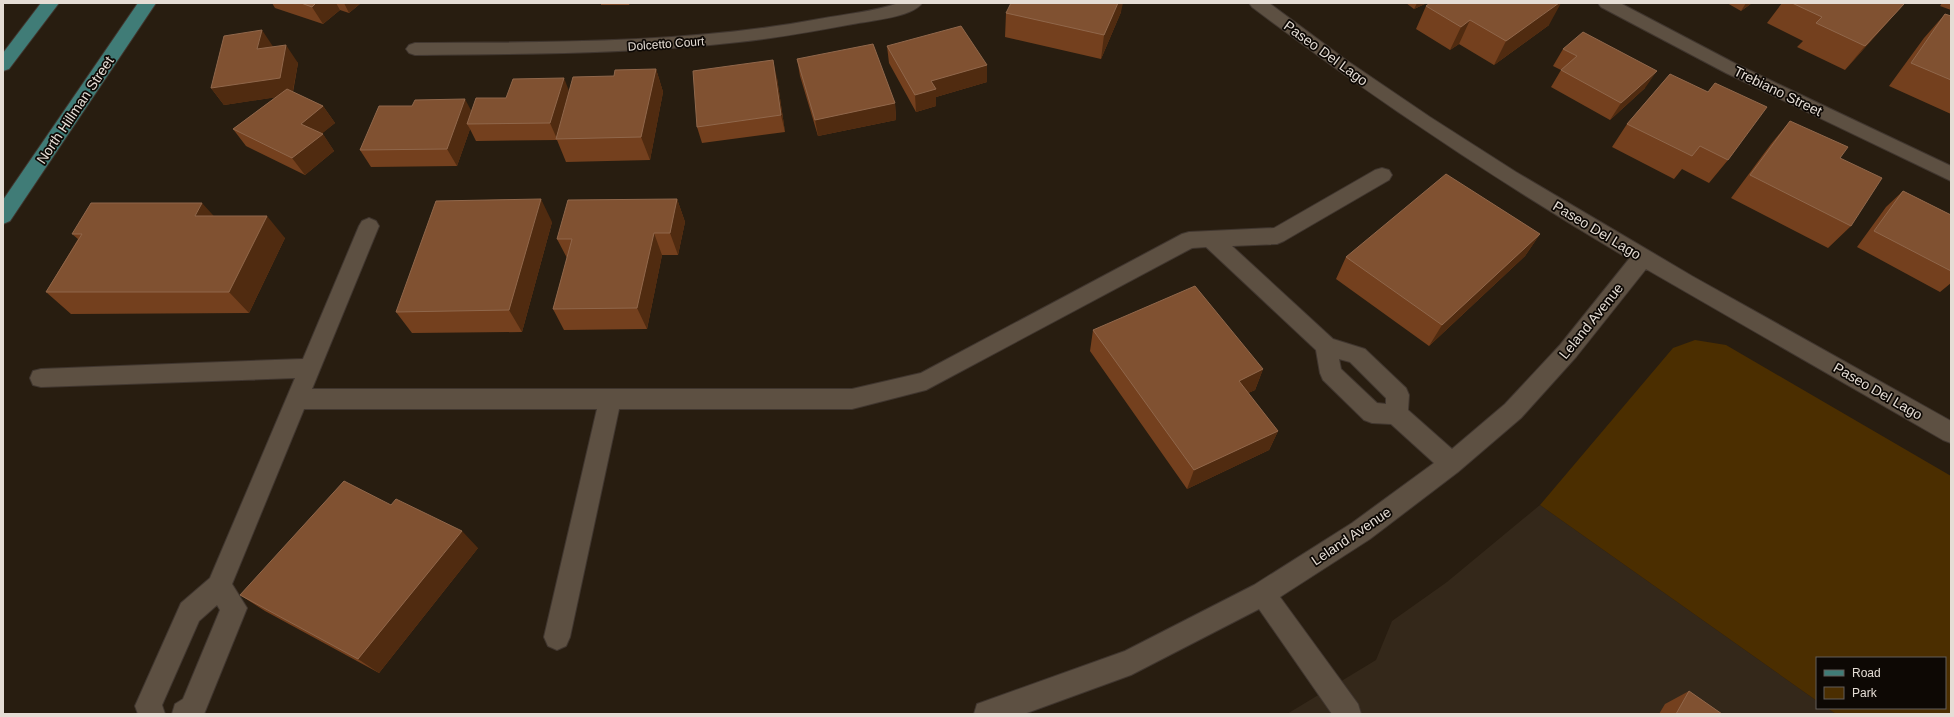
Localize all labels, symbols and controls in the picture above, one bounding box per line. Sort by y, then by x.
street label: Paseo Del Lago [1281,17,1371,89]
street label: Dolcetto Court [627,34,705,54]
street label: North Hillman Street [33,53,117,167]
street label: Trebiano Street [1731,63,1825,119]
street label: Paseo Del Lago [1550,197,1644,263]
street label: Leland Avenue [1556,280,1626,362]
street label: Paseo Del Lago [1831,359,1925,423]
street label: Leland Avenue [1308,503,1394,568]
legend [1816,657,1946,709]
text: Road [1852,666,1881,680]
text: Park [1852,686,1878,700]

